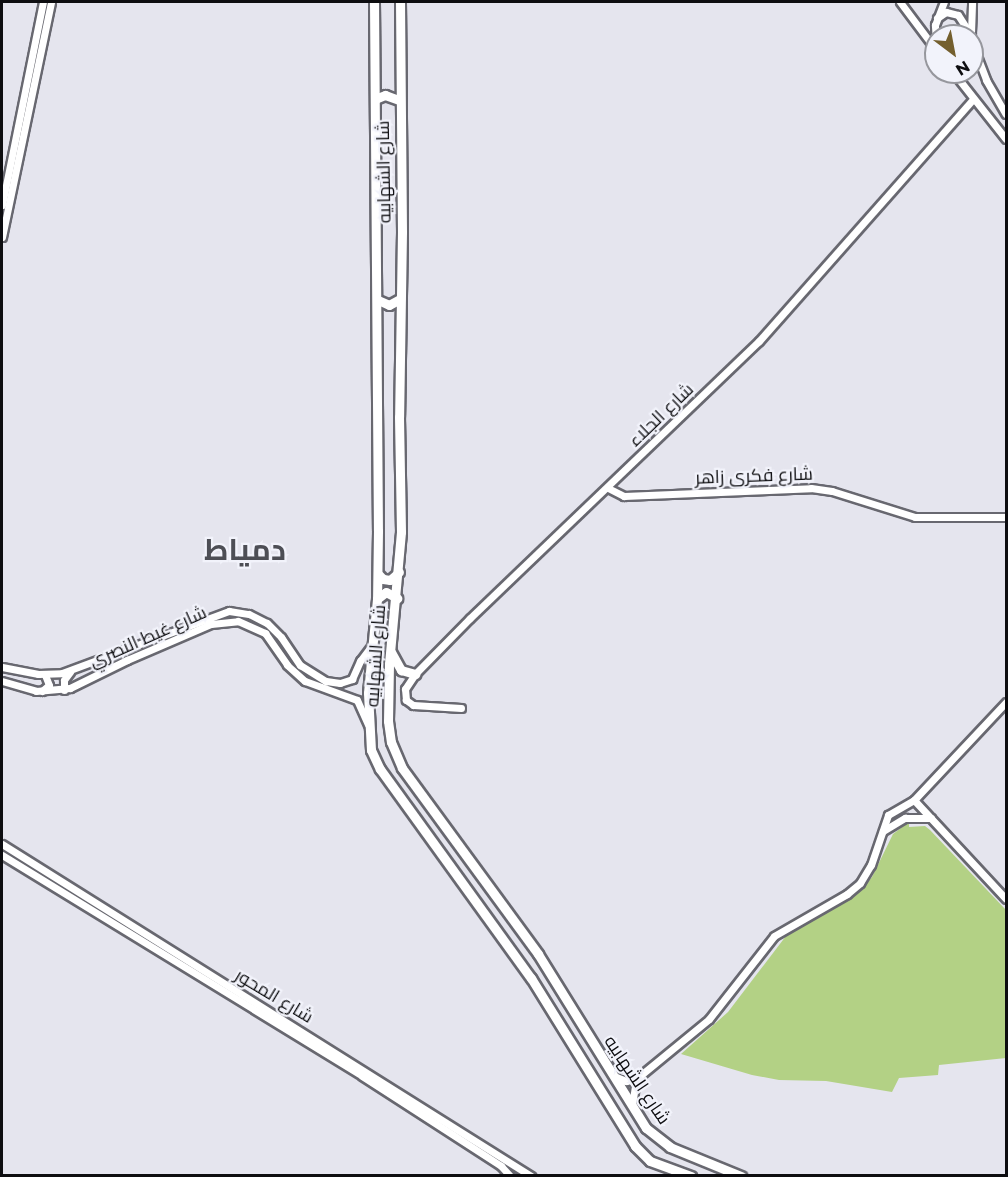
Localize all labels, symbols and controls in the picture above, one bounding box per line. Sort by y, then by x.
north arrow [924,24,984,84]
text: N [952,57,973,79]
street label: شارع الشهابيه [372,121,396,223]
street label: شارع الجلاء [624,379,698,451]
street label: شارع فكرى زاهر [695,463,813,489]
district label: دمياط [204,532,286,568]
street label: شارع غيط النصري [86,602,210,672]
street label: شارع الشهابيه [362,604,390,708]
street label: شارع المحور [231,964,317,1028]
street label: شارع الشهابيه [599,1031,675,1129]

